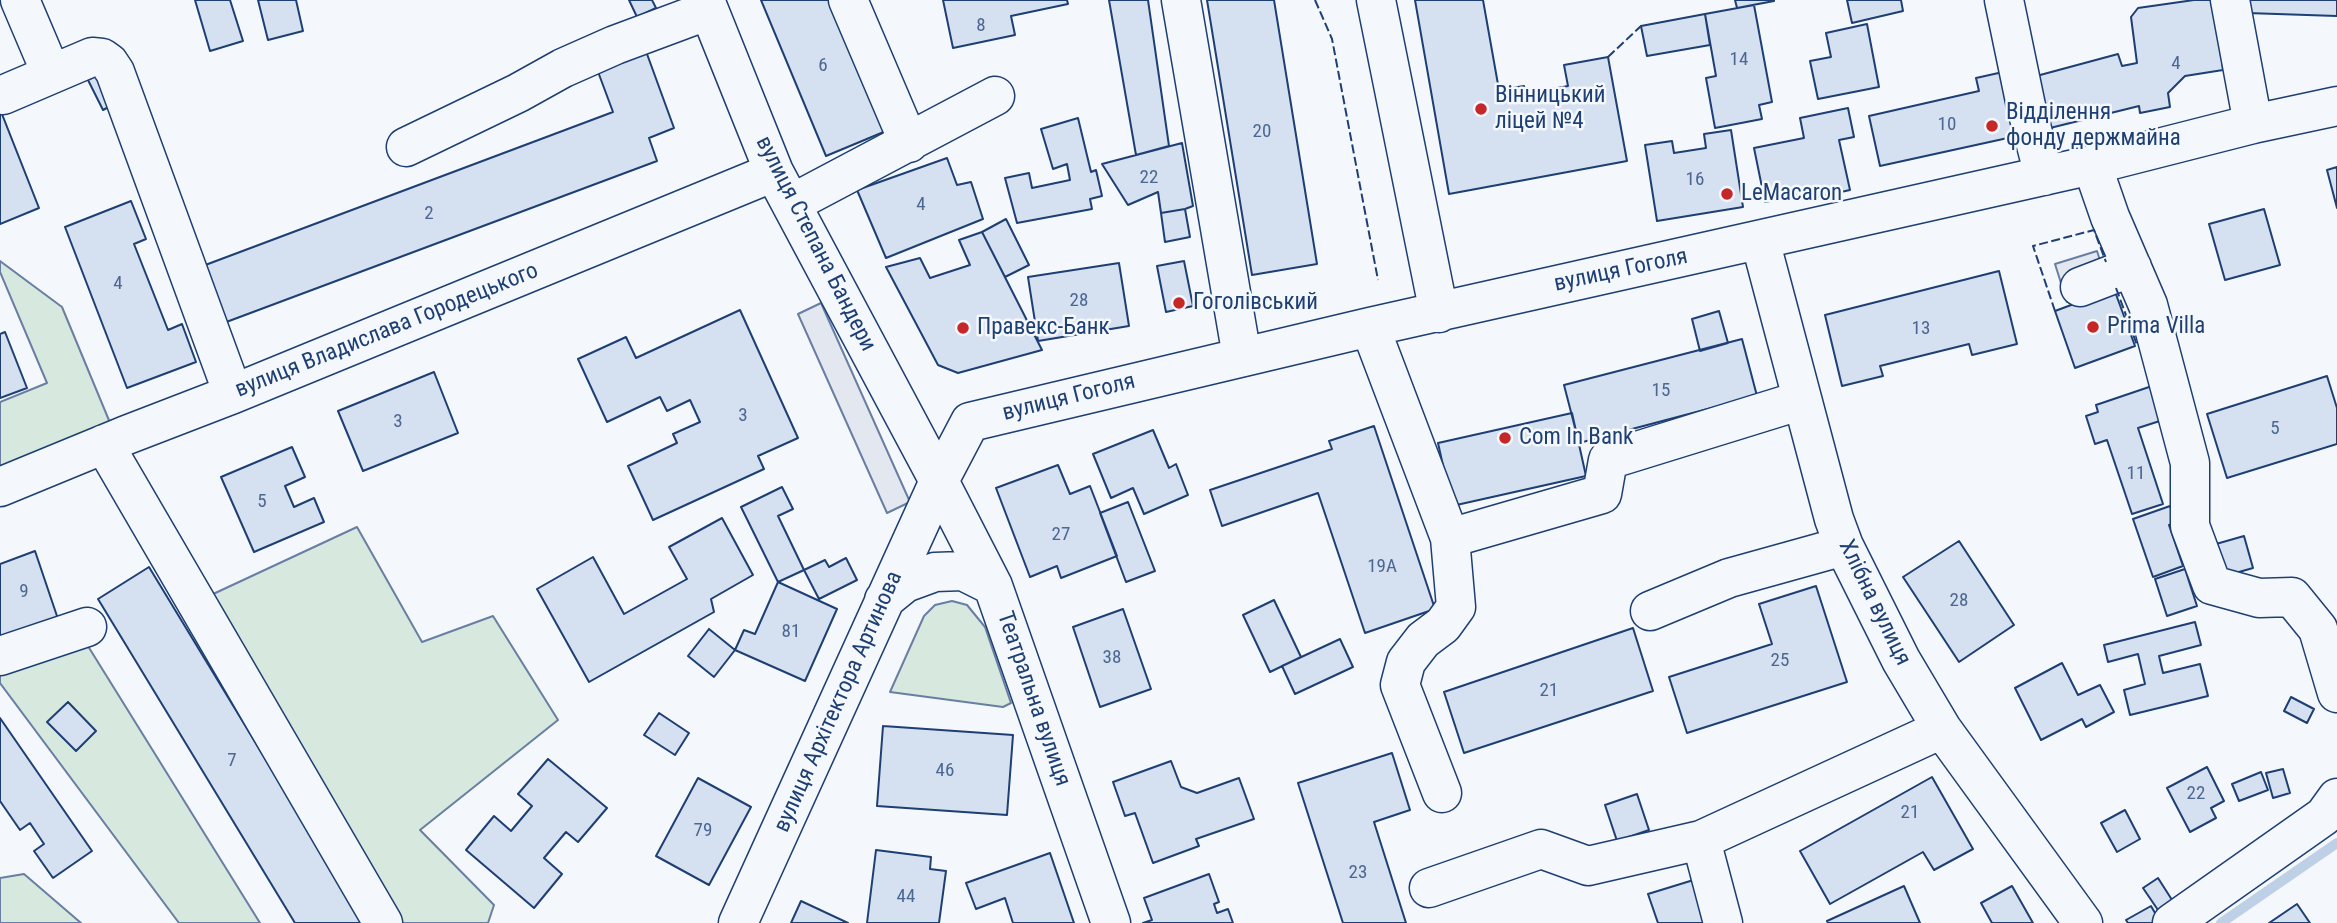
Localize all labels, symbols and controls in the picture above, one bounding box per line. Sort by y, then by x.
house number: 8 [976,15,986,37]
house number: 14 [1730,49,1748,71]
house number: 4 [2171,53,2181,75]
house number: 6 [818,55,828,77]
place label: Вінницький ліцей №4 [1495,82,1605,136]
place label: Відділення фонду держмайна [2006,99,2181,153]
marker: Вінницький ліцей №4 [1473,101,1489,117]
house number: 10 [1938,114,1956,136]
marker: Відділення фонду держмайна [1984,118,2000,134]
house number: 20 [1253,121,1271,143]
street label: вулиця Степана Бандери [749,132,881,356]
house number: 22 [1140,167,1158,189]
house number: 16 [1686,169,1704,191]
place label: LeMacaron [1741,180,1842,208]
marker: LeMacaron [1719,186,1735,202]
house number: 4 [916,194,926,216]
house number: 2 [424,203,434,225]
street label: вулиця Гоголя [1552,243,1690,299]
street label: вулиця Владислава Городецького [231,257,543,405]
house number: 4 [113,273,123,295]
place label: Гоголівський [1193,289,1318,317]
house number: 28 [1070,290,1088,312]
marker: Гоголівський [1171,295,1187,311]
place label: Prima Villa [2107,313,2205,341]
place label: Правекс-Банк [977,314,1110,342]
house number: 13 [1912,318,1930,340]
marker: Prima Villa [2085,319,2101,335]
marker: Правекс-Банк [955,320,971,336]
street label: вулиця Гоголя [1000,368,1138,428]
house number: 15 [1652,380,1670,402]
house number: 3 [738,405,748,427]
house number: 3 [393,411,403,433]
house number: 5 [2270,418,2280,440]
place label: Com In Bank [1519,424,1633,452]
marker: Com In Bank [1497,430,1513,446]
house number: 11 [2127,463,2145,485]
house number: 5 [257,491,267,513]
house number: 27 [1052,524,1070,546]
street label: Хлібна вулиця [1832,536,1916,670]
house number: 19А [1367,556,1397,578]
street label: вулиця Архітектора Артинова [769,567,909,837]
house number: 9 [19,581,29,603]
house number: 28 [1950,590,1968,612]
street label: Театральна вулиця [990,608,1076,790]
house number: 81 [782,621,800,643]
house number: 38 [1103,647,1121,669]
house number: 25 [1771,650,1789,672]
house number: 21 [1540,680,1558,702]
house number: 7 [227,750,237,772]
house number: 46 [936,760,954,782]
house number: 22 [2187,783,2205,805]
house number: 21 [1901,802,1919,824]
house number: 79 [694,820,712,842]
house number: 23 [1349,862,1367,884]
house number: 44 [897,886,915,908]

